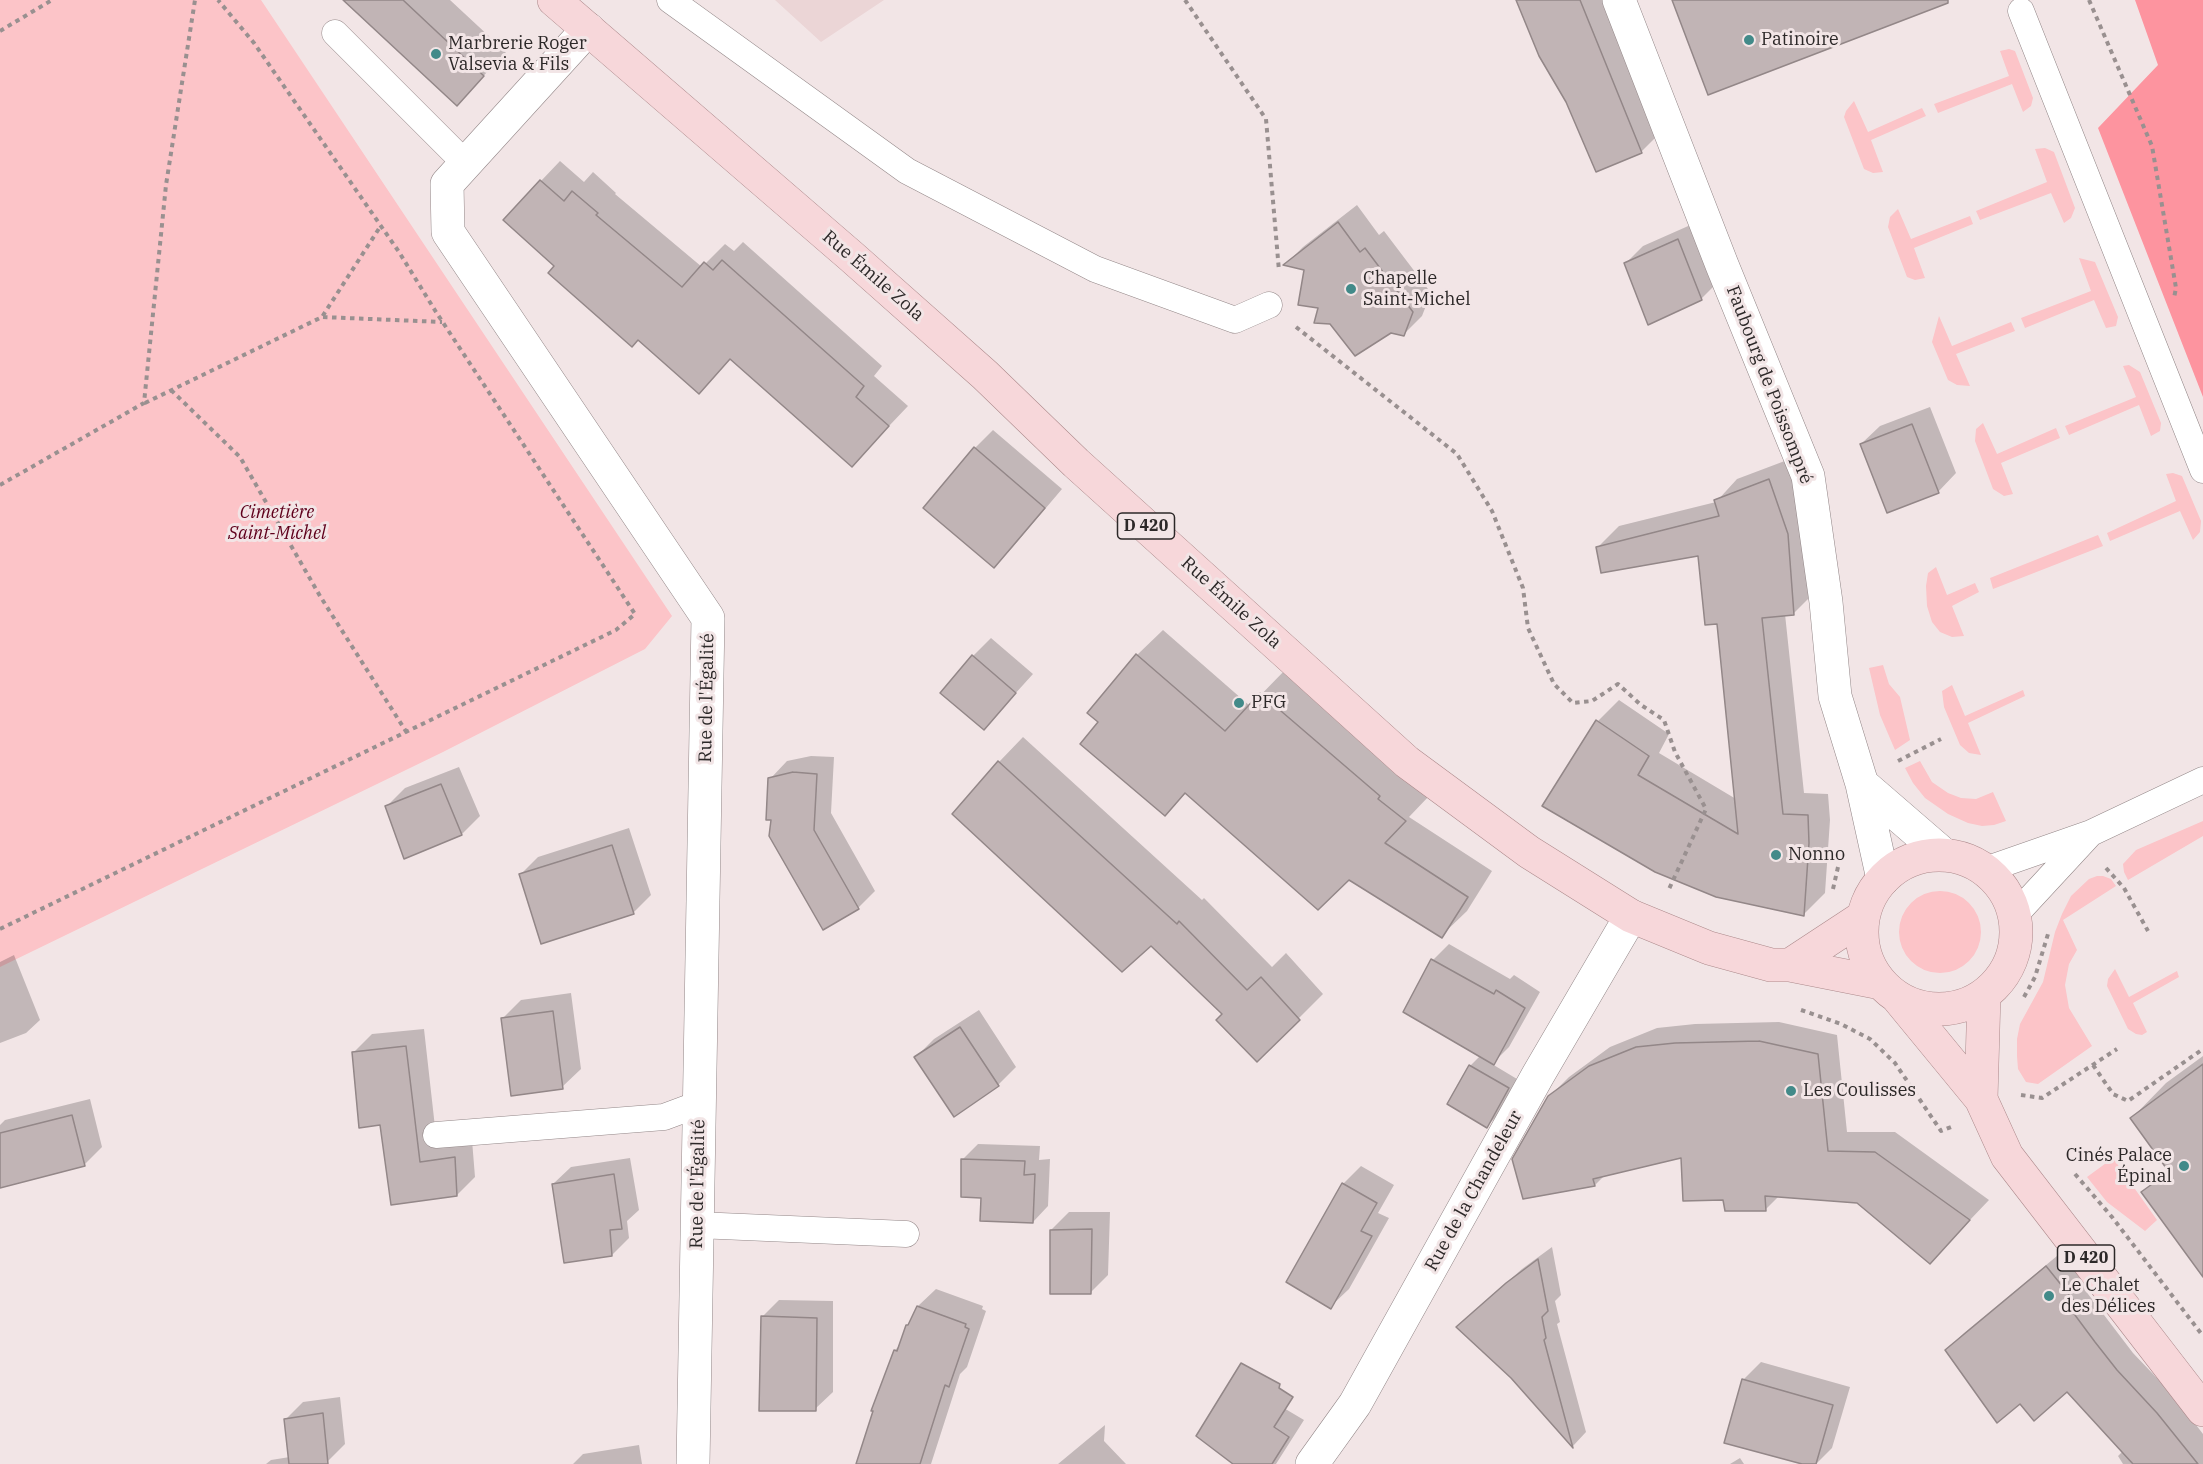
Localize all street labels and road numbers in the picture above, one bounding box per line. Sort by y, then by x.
street label: Rue Émile Zola [818,226,928,326]
street label: Faubourg de Poissompré [1721,283,1817,487]
road number: D 420 [1118,513,1174,539]
street label: Rue Émile Zola [1176,552,1286,654]
street label: Rue de l'Égalité [695,633,719,763]
street label: Rue de la Chandeleur [1421,1107,1527,1275]
street label: Rue de l'Égalité [686,1119,710,1249]
road number: D 420 [2058,1245,2114,1271]

